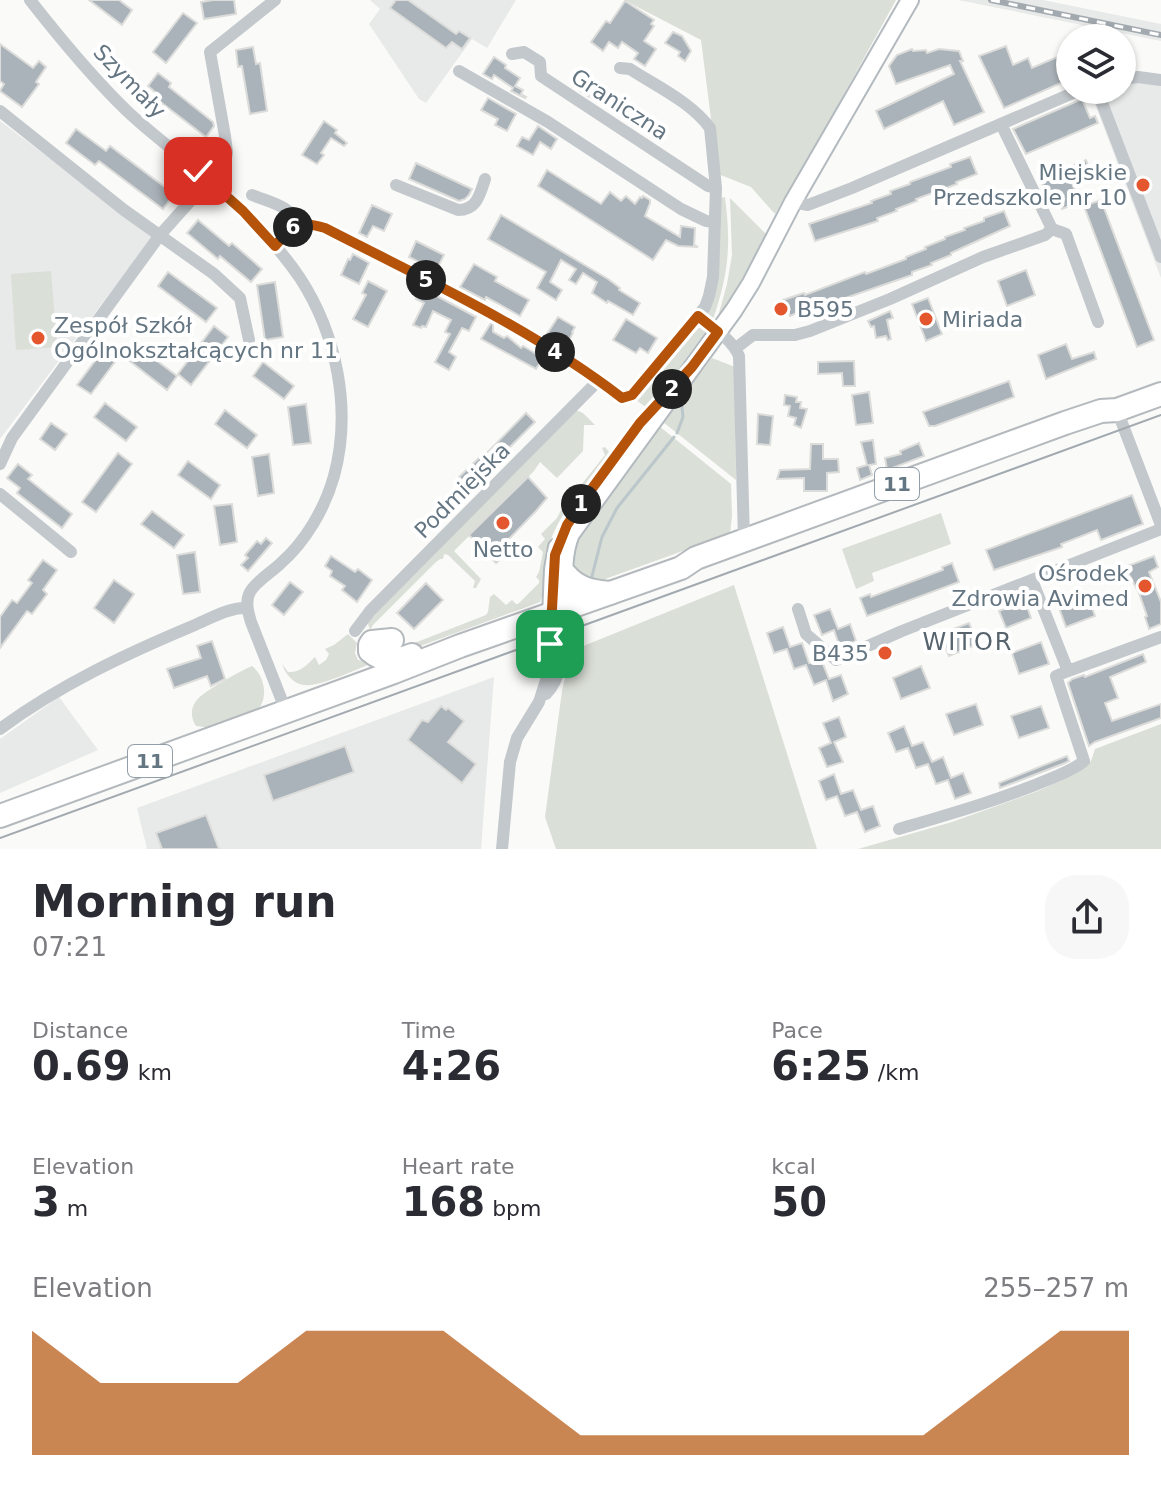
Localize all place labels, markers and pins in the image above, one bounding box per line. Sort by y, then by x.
pin [164,137,232,205]
place label: Miejskie Przedszkole nr 10 [933,160,1127,210]
marker: Miejskie Przedszkole nr 10 [1134,176,1152,194]
pin: 6 [273,207,313,247]
pin: 5 [406,260,446,300]
place label: B595 [797,297,854,322]
marker: B595 [772,300,790,318]
place label: Miriada [942,307,1023,332]
marker: Miriada [917,310,935,328]
place label: Zespół Szkół Ogólnokształcących nr 11 [54,313,338,363]
marker: Zespół Szkół Ogólnokształcących nr 11 [29,329,47,347]
pin: 4 [535,332,575,372]
pin: 2 [652,369,692,409]
pin: 1 [561,484,601,524]
marker: Netto [494,514,512,532]
place label: Netto [473,537,533,562]
place label: Ośrodek Zdrowia Avimed [952,561,1129,611]
marker: Ośrodek Zdrowia Avimed [1136,577,1154,595]
pin [516,610,584,678]
place label: B435 [812,641,869,666]
marker: B435 [876,644,894,662]

